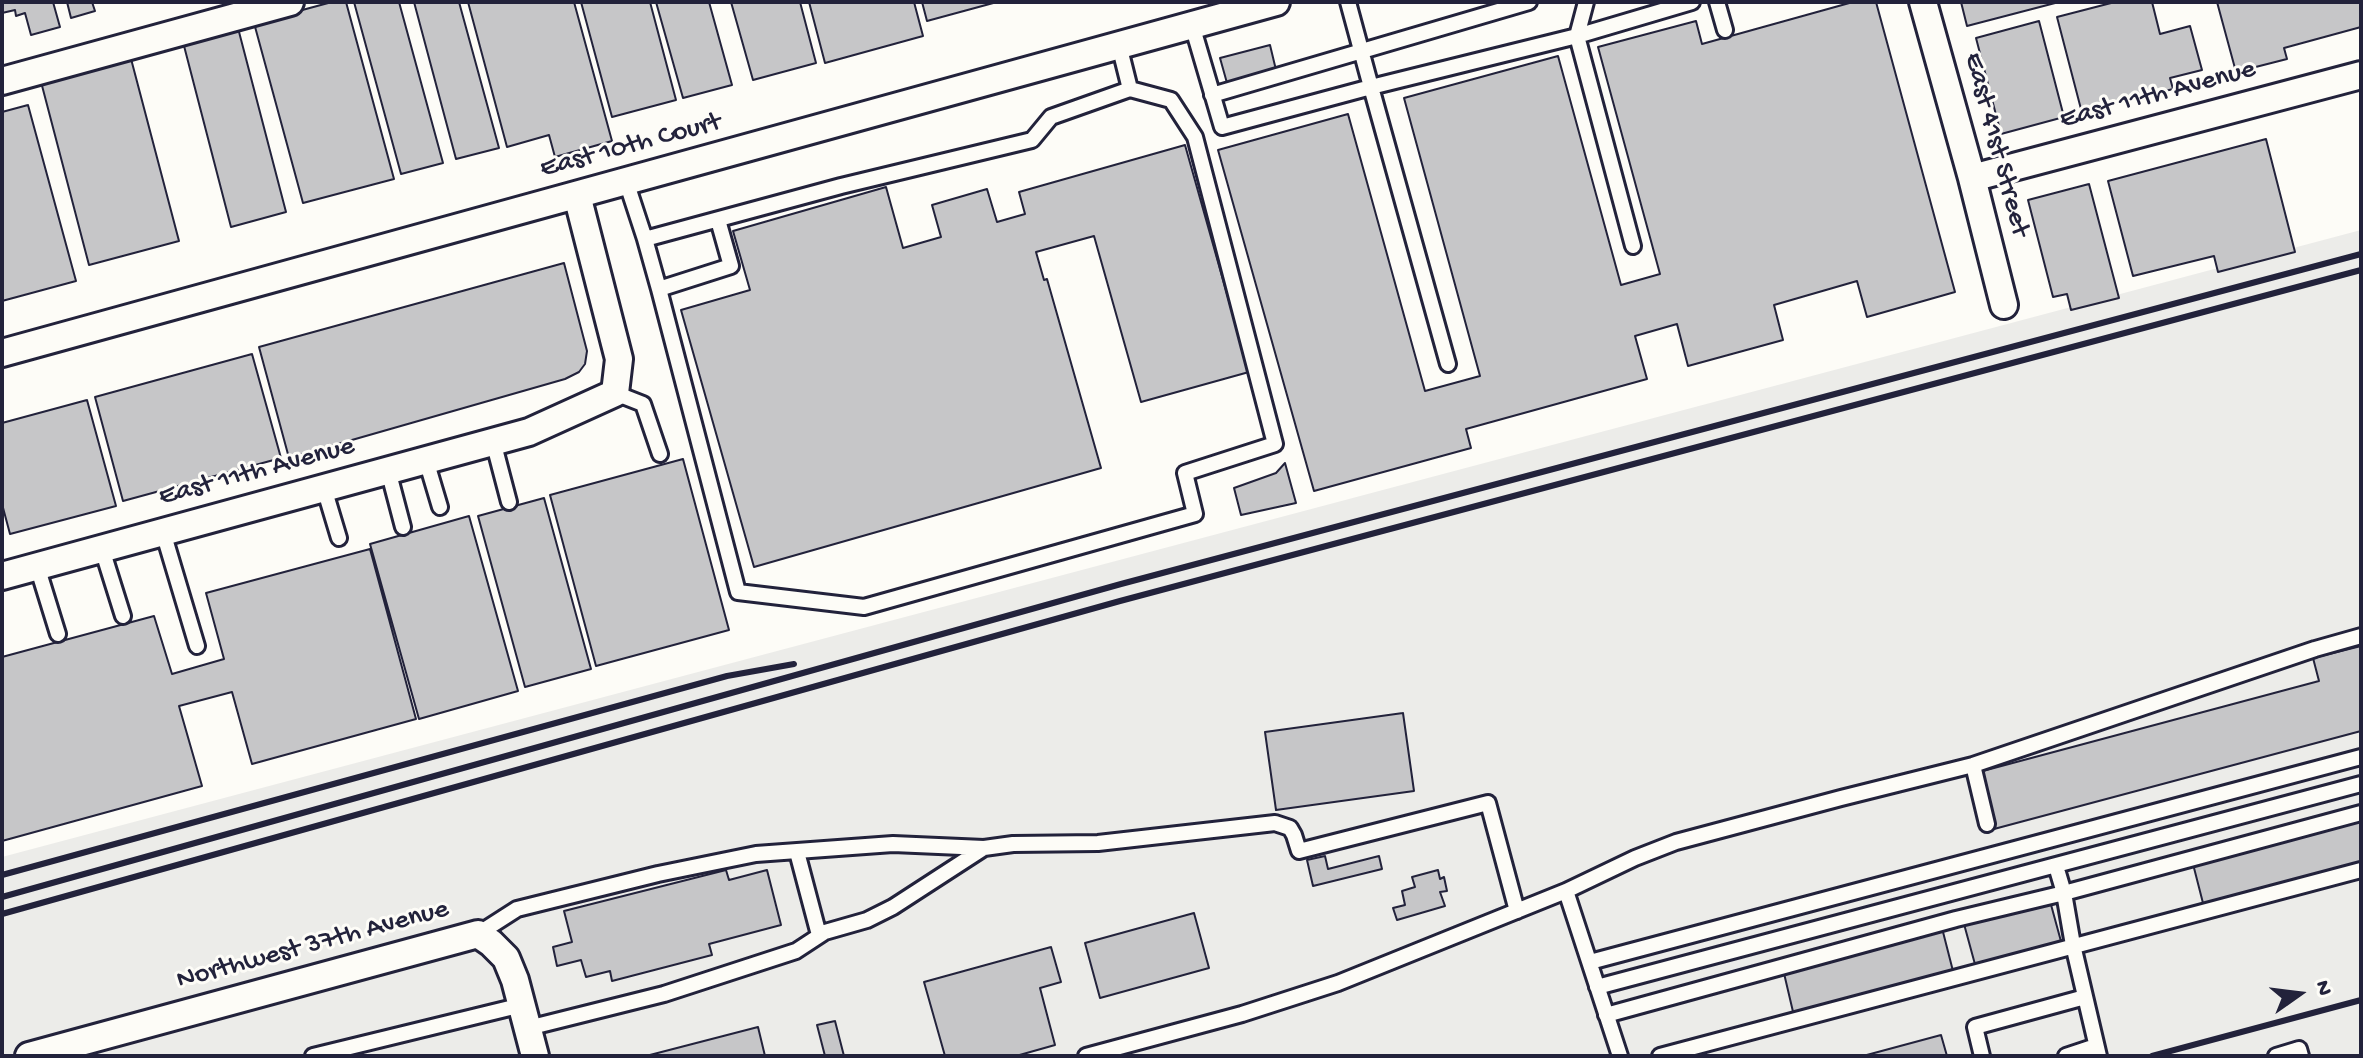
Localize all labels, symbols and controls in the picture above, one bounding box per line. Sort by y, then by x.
street label: East 41st Street [1954,49,2036,241]
street label: East 11th Avenue [2056,54,2260,138]
street label: East 10th Court [537,107,725,187]
street label: East 11th Avenue [155,431,359,515]
street label: Northwest 37th Avenue [173,894,453,998]
north arrow [2259,954,2339,1034]
text: N [2308,978,2337,998]

